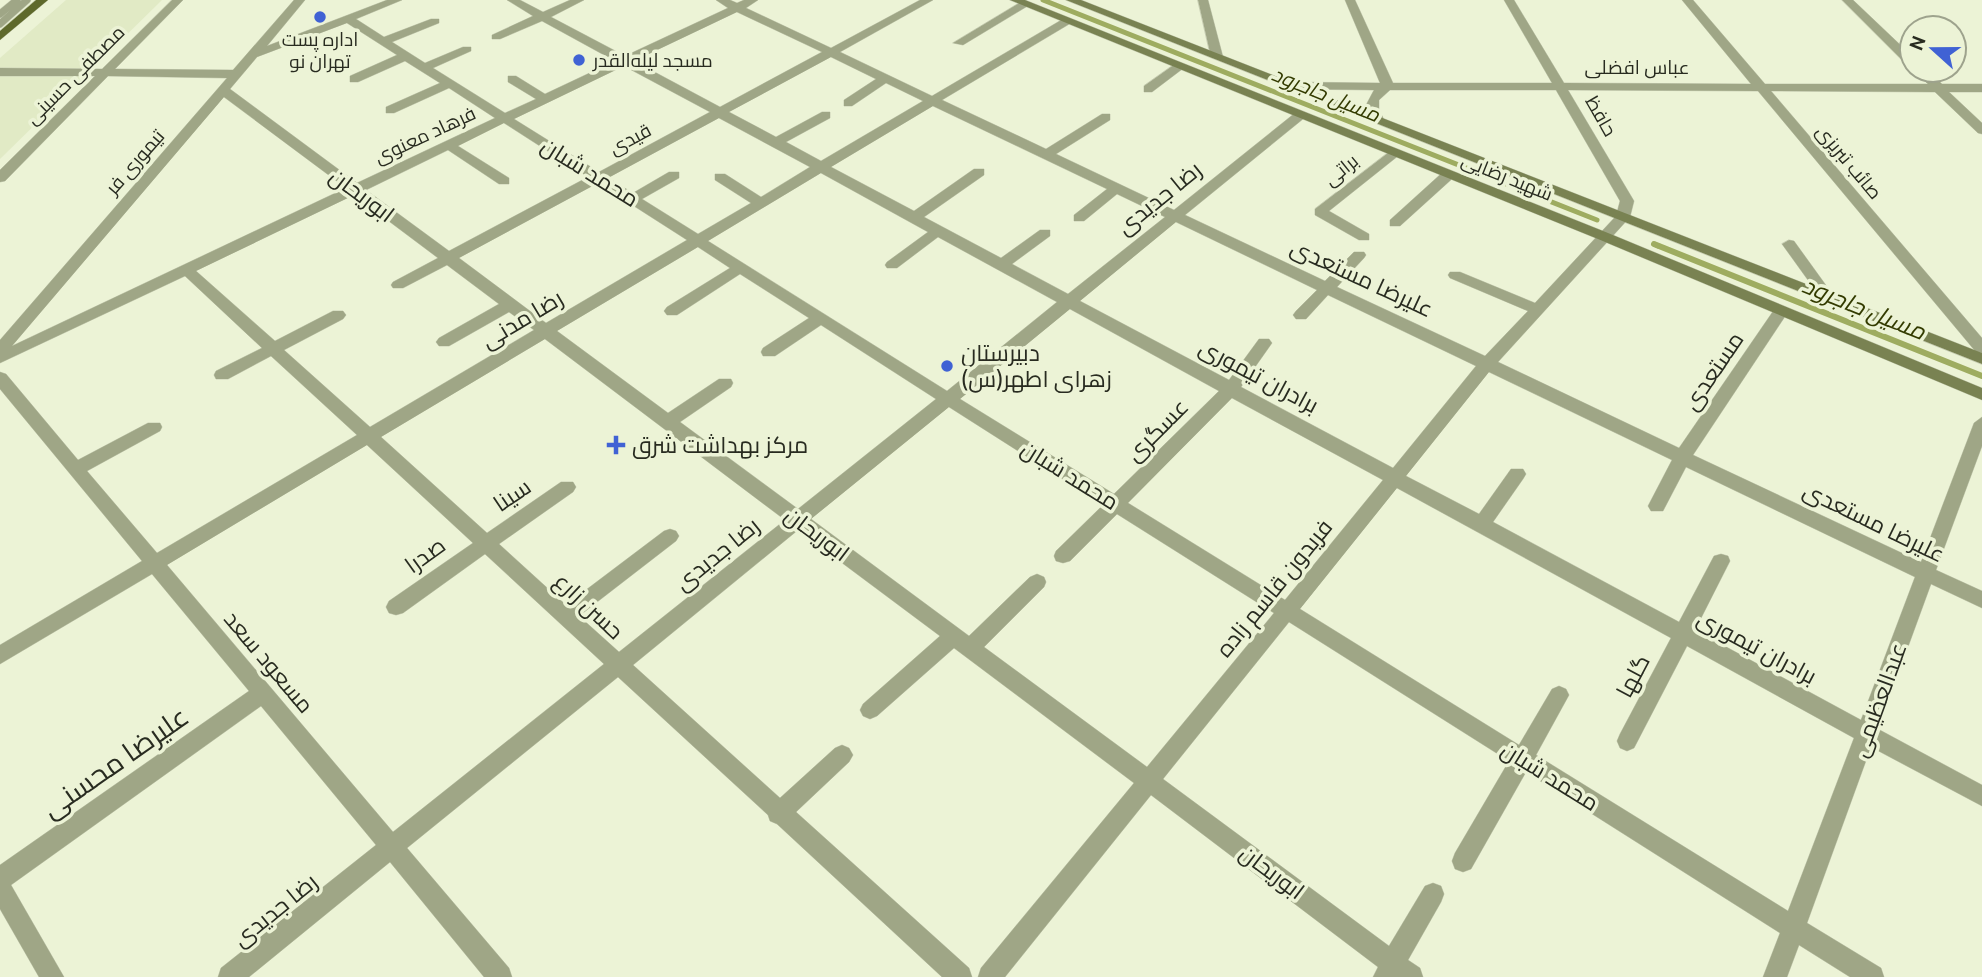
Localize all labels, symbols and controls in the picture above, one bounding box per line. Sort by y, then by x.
marker: اداره پست تهران نو [312,9,328,25]
north arrow [1898,14,1968,84]
street label: مصطفی حسینی [21,21,129,129]
place label: اداره پست تهران نو [282,28,358,73]
text: N [1904,33,1931,53]
place label: مسجد لیله‌القدر [592,49,713,72]
marker: مسجد لیله‌القدر [571,52,587,68]
street label: عباس افضلی [1584,56,1690,79]
water label: مسیل جاجرود [1268,61,1384,128]
street label: حافظ [1580,92,1622,140]
street label: فرهاد معنوی [371,101,479,169]
street label: قیدی [605,118,655,160]
street label: صائب تبریزی [1811,120,1887,204]
street label: تیموری فر [100,125,169,200]
street label: محمد شبان [536,131,644,213]
street label: شهید رضایی [1458,148,1556,206]
street label: براتی [1319,149,1363,191]
street label: رضا جدیدی [1111,155,1207,241]
street label: ابوریحان [324,162,400,228]
street label: علیرضا مستعدی [1286,233,1438,323]
water label: مسیل جاجرود [1798,270,1930,346]
street label: رضا مدنی [476,284,568,354]
street label: مستعدی [1677,326,1749,416]
street label: برادران تیموری [1194,333,1324,419]
place label: دبیرستان زهرای اطهر(س) [961,339,1112,393]
marker: دبیرستان زهرای اطهر(س) [939,358,955,374]
street label: عسگری [1120,393,1194,467]
place label: مرکز بهداشت شرق [632,431,808,459]
street label: محمد شبان [1016,434,1124,516]
marker: مرکز بهداشت شرق [606,435,626,455]
street label: سینا [488,472,536,518]
street label: علیرضا مستعدی [1799,476,1949,568]
street label: ابوریحان [779,501,855,567]
street label: رضا جدیدی [669,511,765,597]
street label: فریدون قاسم زاده [1210,513,1340,664]
street label: صدرا [399,531,451,579]
street label: حسن زارع [547,567,629,646]
street label: برادران تیموری [1692,604,1822,690]
street label: مسعود سعد [218,605,320,719]
street label: عبدالعظیمی [1845,639,1913,761]
street label: گلها [1610,650,1656,702]
street label: علیرضا محسنی [35,699,195,825]
street label: محمد شبان [1496,735,1604,817]
street label: ابوریحان [1234,839,1310,905]
street label: رضا جدیدی [227,867,323,953]

